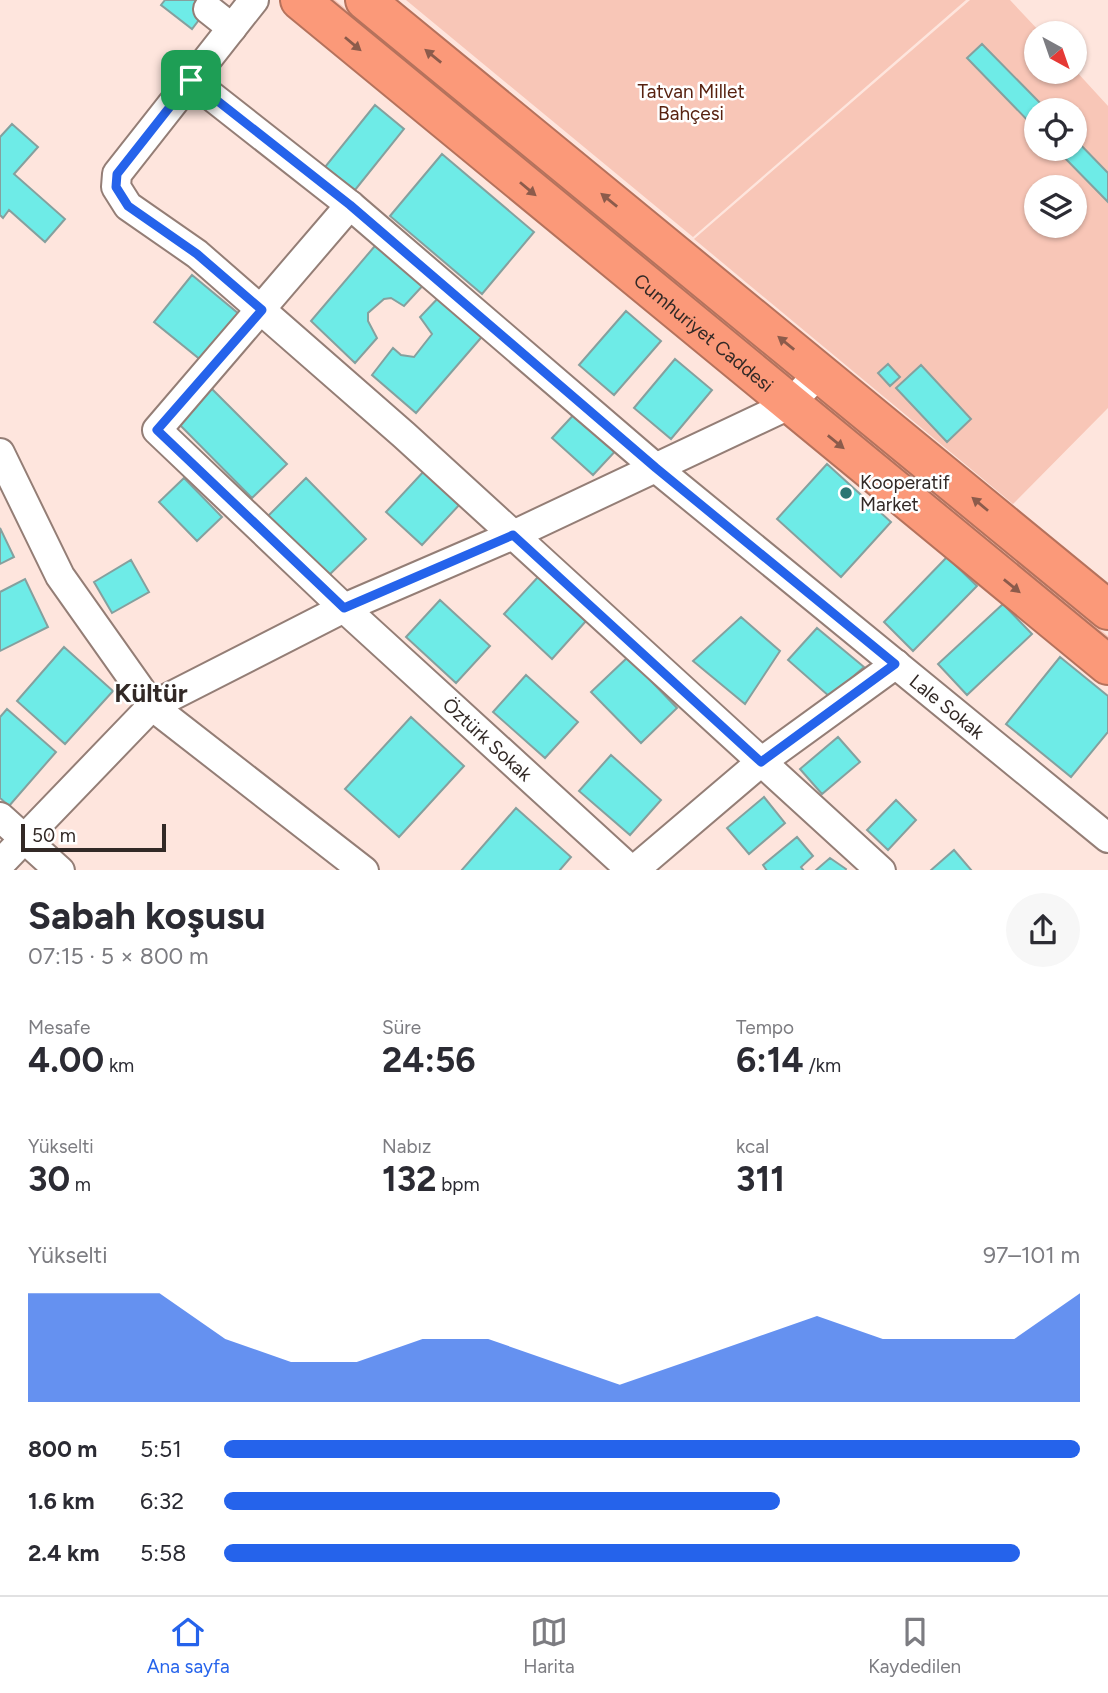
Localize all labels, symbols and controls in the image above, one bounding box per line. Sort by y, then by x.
north arrow [1024,21,1087,84]
map controls [1024,21,1087,238]
one-way arrow [343,36,361,51]
one-way arrow [425,48,443,63]
pin [161,50,221,110]
icon: arrive [172,61,210,99]
park label: Tatvan Millet Bahçesi [637,80,745,125]
button: locate [1024,98,1087,161]
button: layers [1024,175,1087,238]
one-way arrow [519,181,537,196]
one-way arrow [601,192,619,207]
street label: Cumhuriyet Caddesi [629,268,778,397]
one-way arrow [777,336,795,351]
one-way arrow [826,435,844,450]
place label: Kooperatif Market [860,471,950,516]
marker: Kooperatif Market [838,485,854,501]
one-way arrow [971,496,989,512]
one-way arrow [1004,578,1021,593]
street label: Lale Sokak [905,669,990,744]
district label: Kültür [114,677,188,709]
street label: Öztürk Sokak [438,693,538,786]
scale bar [21,822,166,853]
text: 50 m [32,824,76,847]
text: Sabah koşusu [28,893,266,939]
button: share [1006,893,1080,967]
text: 07:15 · 5 × 800 m [28,942,209,970]
text: Mesafe [28,1016,90,1039]
text: Süre [382,1016,421,1039]
text: Tempo [736,1016,794,1039]
text: 4.00 [28,1039,104,1081]
text: 24:56 [382,1039,476,1081]
text: 6:14 [736,1039,804,1081]
text: km [104,1054,134,1077]
text: /km [804,1054,841,1077]
text: Yükselti [28,1135,94,1158]
text: Nabız [382,1135,431,1158]
text: kcal [736,1135,769,1158]
text: 30 [28,1158,70,1200]
text: 132 [382,1158,437,1200]
text: 311 [736,1158,785,1200]
text: m [70,1173,91,1196]
text: bpm [437,1173,480,1196]
text: Yükselti [28,1241,108,1269]
text: 97–101 m [983,1241,1080,1269]
text: 800 m [28,1435,97,1463]
text: 5:51 [140,1435,182,1463]
text: 1.6 km [28,1487,95,1515]
text: 6:32 [140,1487,184,1515]
text: 2.4 km [28,1539,99,1567]
text: 5:58 [140,1539,186,1567]
tab: Ana sayfa [147,1613,230,1678]
tab: Harita [523,1613,575,1678]
tab: Kaydedilen [868,1613,961,1678]

